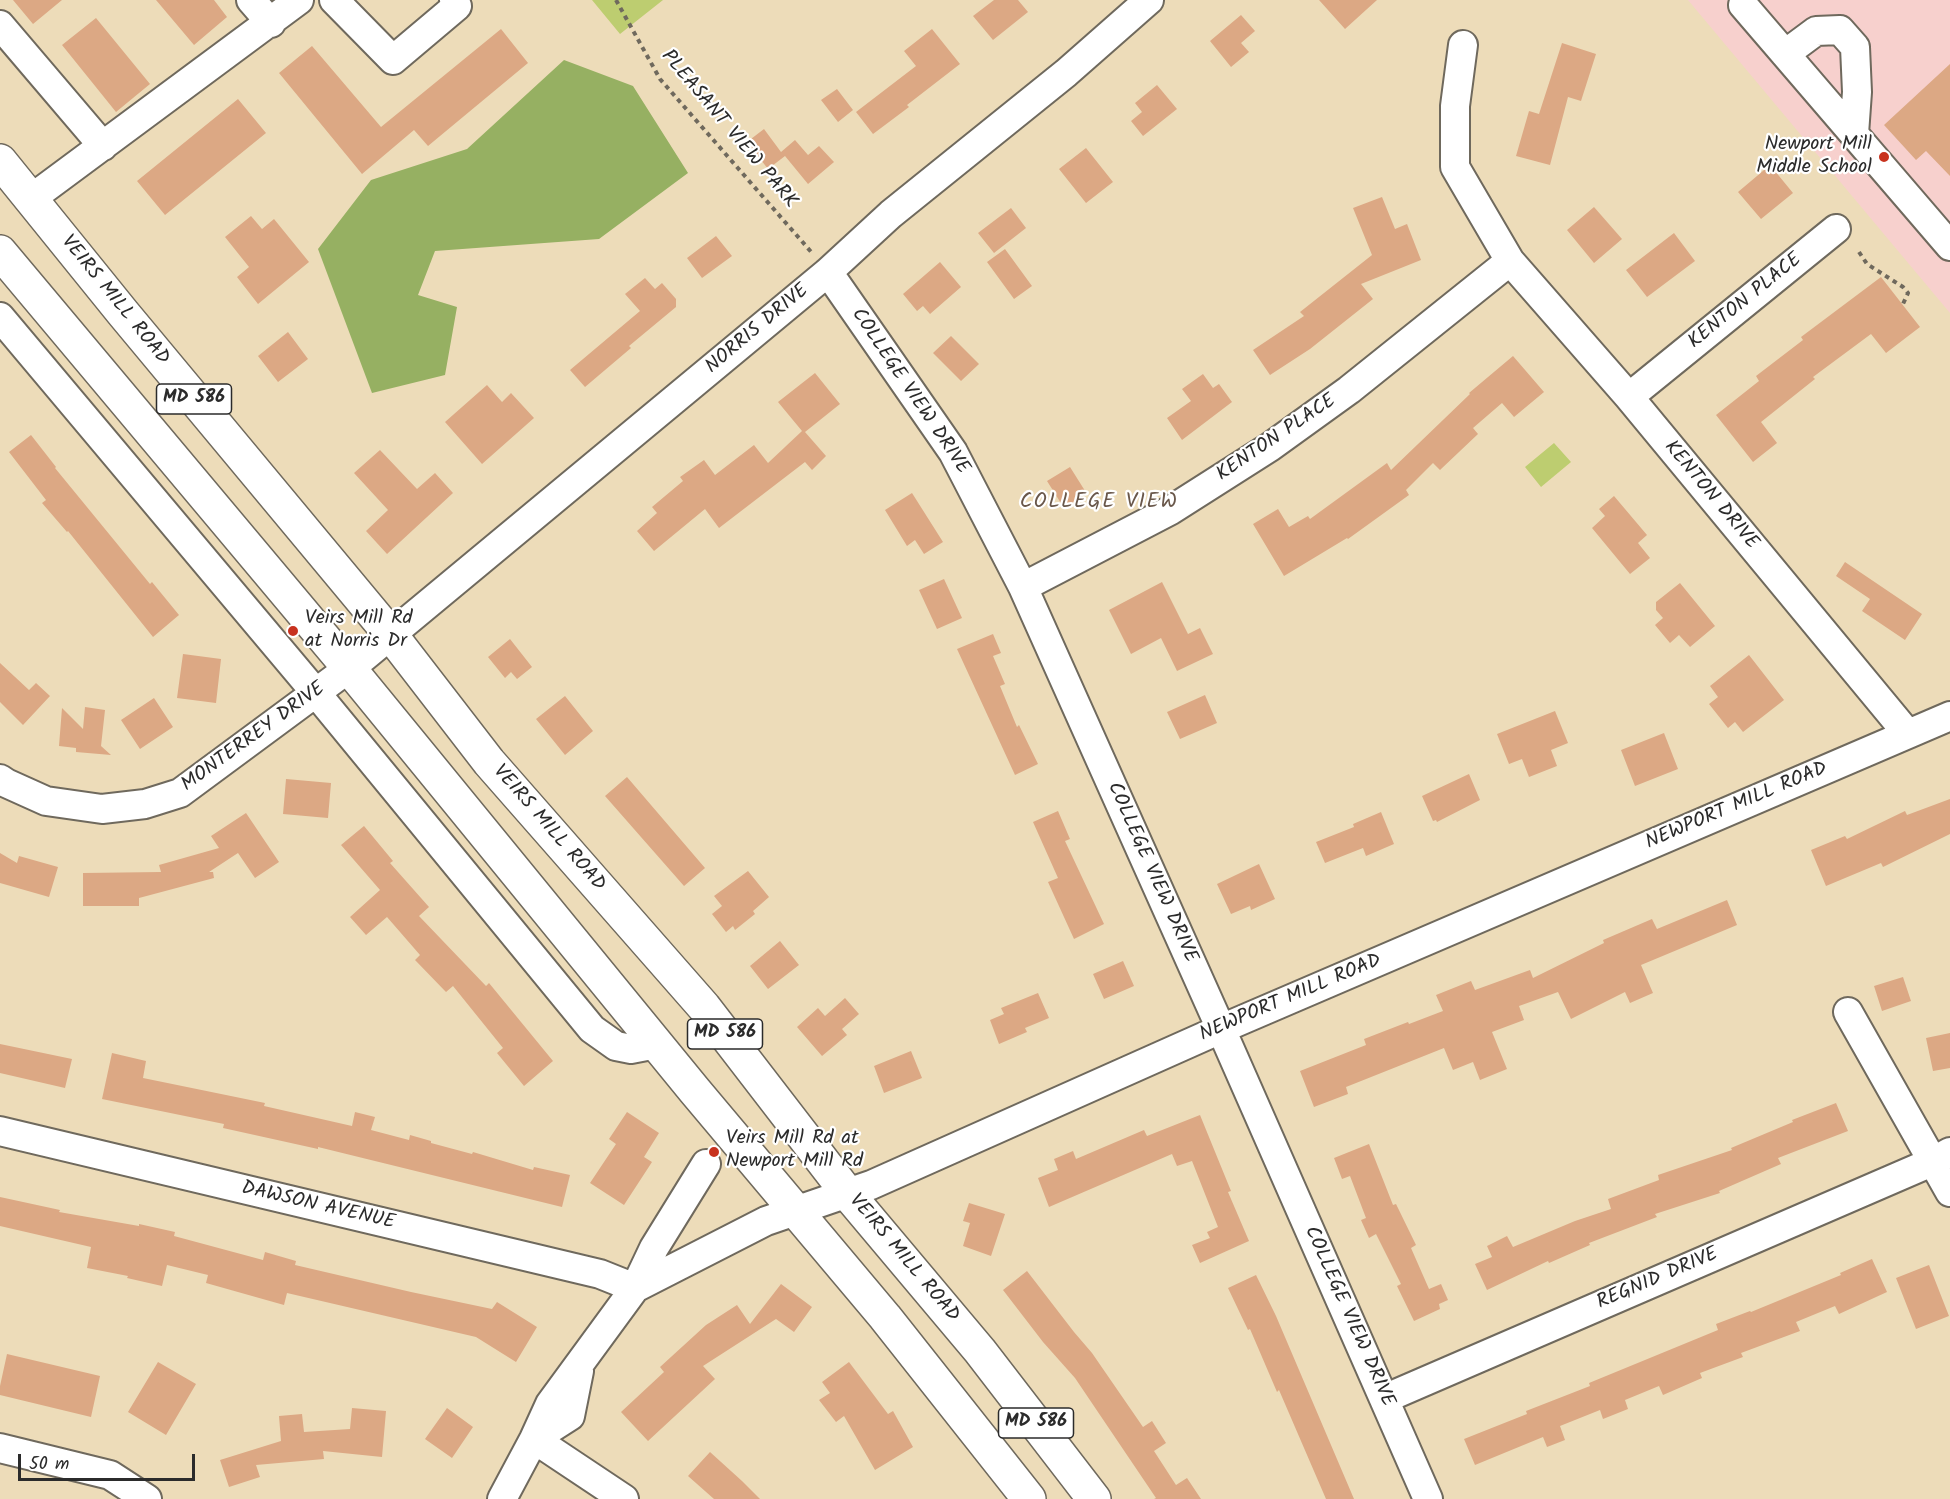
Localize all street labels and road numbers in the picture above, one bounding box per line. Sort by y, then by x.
street label: PLEASANT VIEW PARK [655,46,801,214]
street label: VEIRS MILL ROAD [54,231,174,371]
street label: KENTON PLACE [1684,249,1808,355]
street label: NORRIS DRIVE [702,280,814,380]
street label: COLLEGE VIEW DRIVE [845,304,973,480]
road number: MD 586 [156,384,232,414]
street label: KENTON PLACE [1213,390,1341,488]
street label: KENTON DRIVE [1658,437,1762,555]
street label: MONTERREY DRIVE [178,678,330,798]
street label: NEWPORT MILL ROAD [1642,758,1832,856]
street label: VEIRS MILL ROAD [487,761,609,897]
street label: COLLEGE VIEW DRIVE [1100,779,1202,967]
street label: NEWPORT MILL ROAD [1196,950,1386,1048]
road number: MD 586 [688,1019,762,1049]
street label: DAWSON AVENUE [239,1178,397,1236]
street label: VEIRS MILL ROAD [842,1190,964,1328]
street label: COLLEGE VIEW DRIVE [1297,1223,1399,1411]
street label: REGNID DRIVE [1594,1244,1722,1316]
road number: MD 586 [998,1408,1074,1438]

